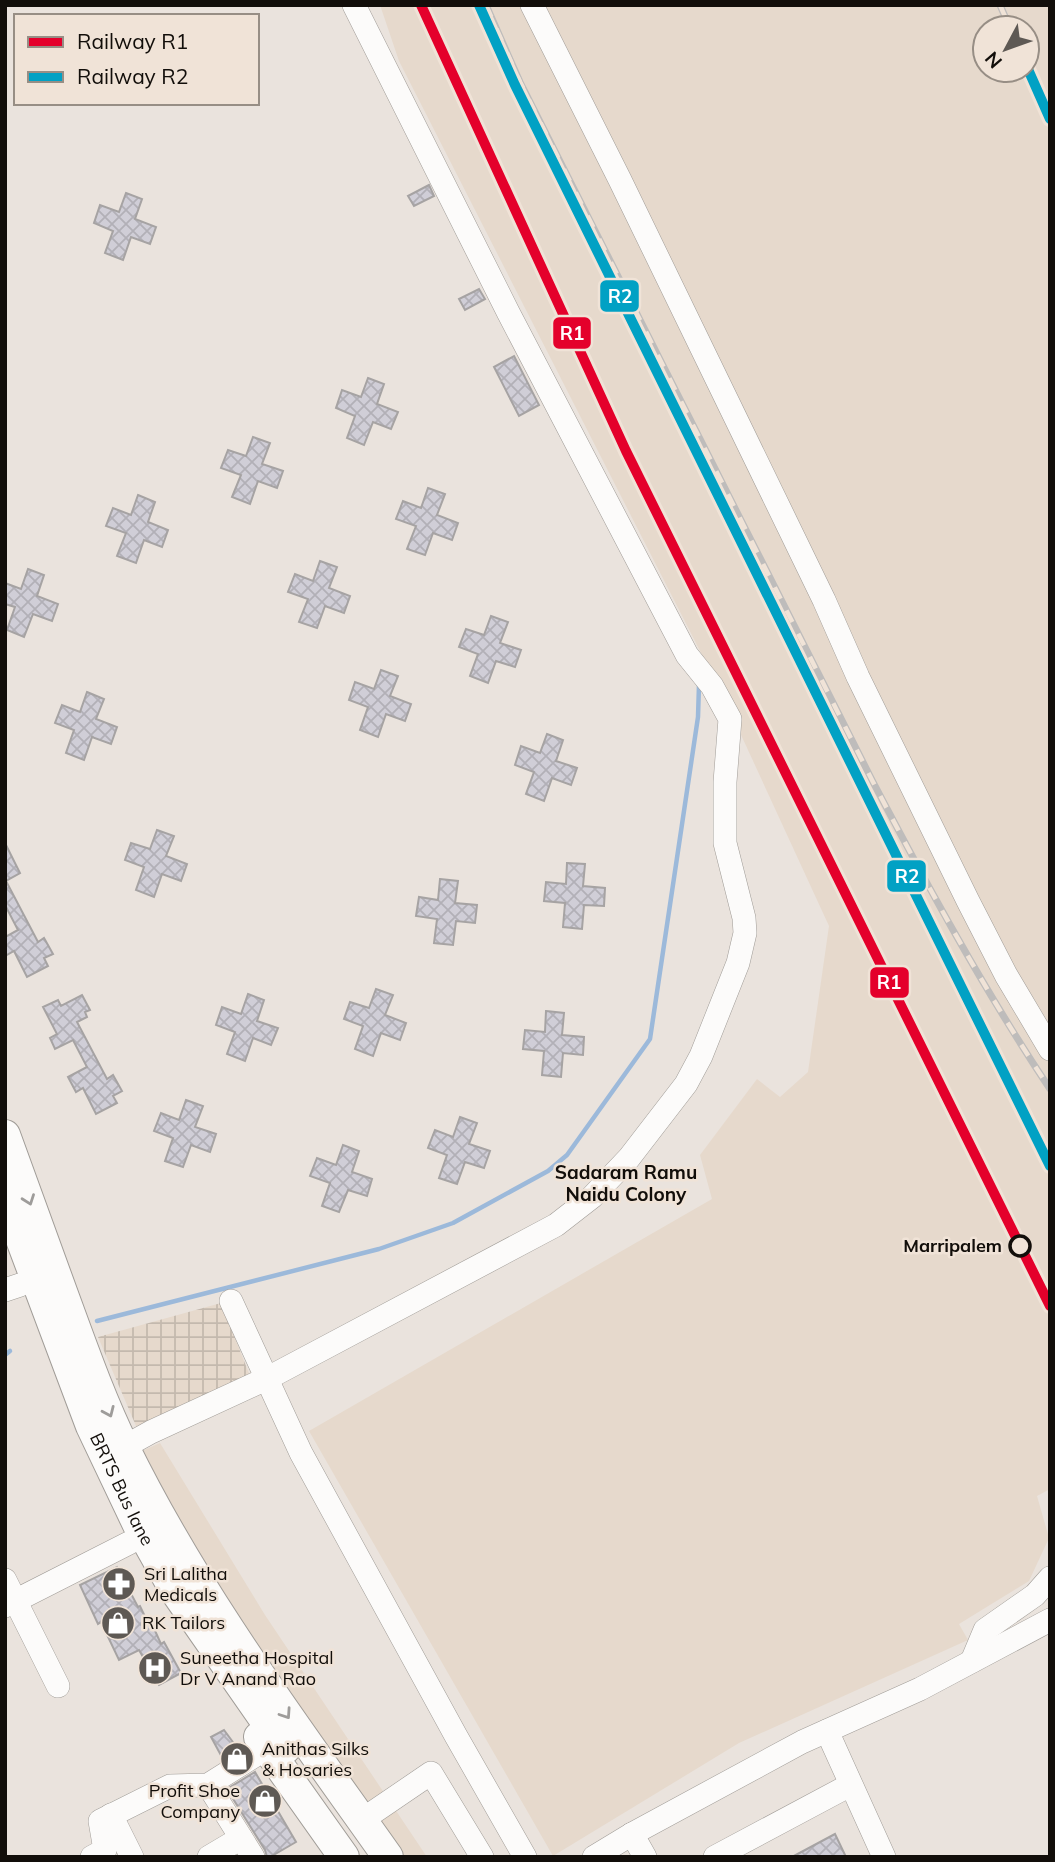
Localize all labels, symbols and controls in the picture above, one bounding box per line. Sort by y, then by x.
legend [14,14,259,105]
north arrow [971,14,1041,84]
text: Railway R1 [77,28,188,54]
text: N [979,47,1007,73]
text: Railway R2 [77,63,188,89]
line badge: R2 [599,279,640,313]
text: R2 [608,284,632,308]
line badge: R1 [552,316,592,350]
text: R1 [560,321,584,345]
line badge: R2 [886,859,927,893]
text: R2 [895,864,919,888]
line badge: R1 [869,966,910,999]
text: R1 [877,970,901,994]
district label: Sadaram Ramu Naidu Colony [555,1160,697,1206]
one-way arrow [20,1193,34,1205]
place label: Marripalem [903,1234,1002,1257]
marker: Marripalem [1009,1235,1031,1257]
one-way arrow [101,1405,115,1418]
street label: BRTS Bus lane [85,1429,159,1550]
place label: Sri Lalitha Medicals [144,1562,228,1606]
pharmacy icon: Sri Lalitha Medicals [100,1565,138,1603]
shop icon: RK Tailors [99,1604,137,1642]
place label: RK Tailors [142,1611,225,1634]
place label: Suneetha Hospital Dr V Anand Rao [180,1646,334,1690]
hospital icon: Suneetha Hospital Dr V Anand Rao [136,1649,174,1687]
one-way arrow [277,1706,290,1719]
place label: Anithas Silks & Hosaries [262,1737,369,1781]
shop icon: Anithas Silks & Hosaries [218,1740,256,1778]
place label: Profit Shoe Company [149,1779,240,1823]
shop icon: Profit Shoe Company [246,1782,284,1820]

